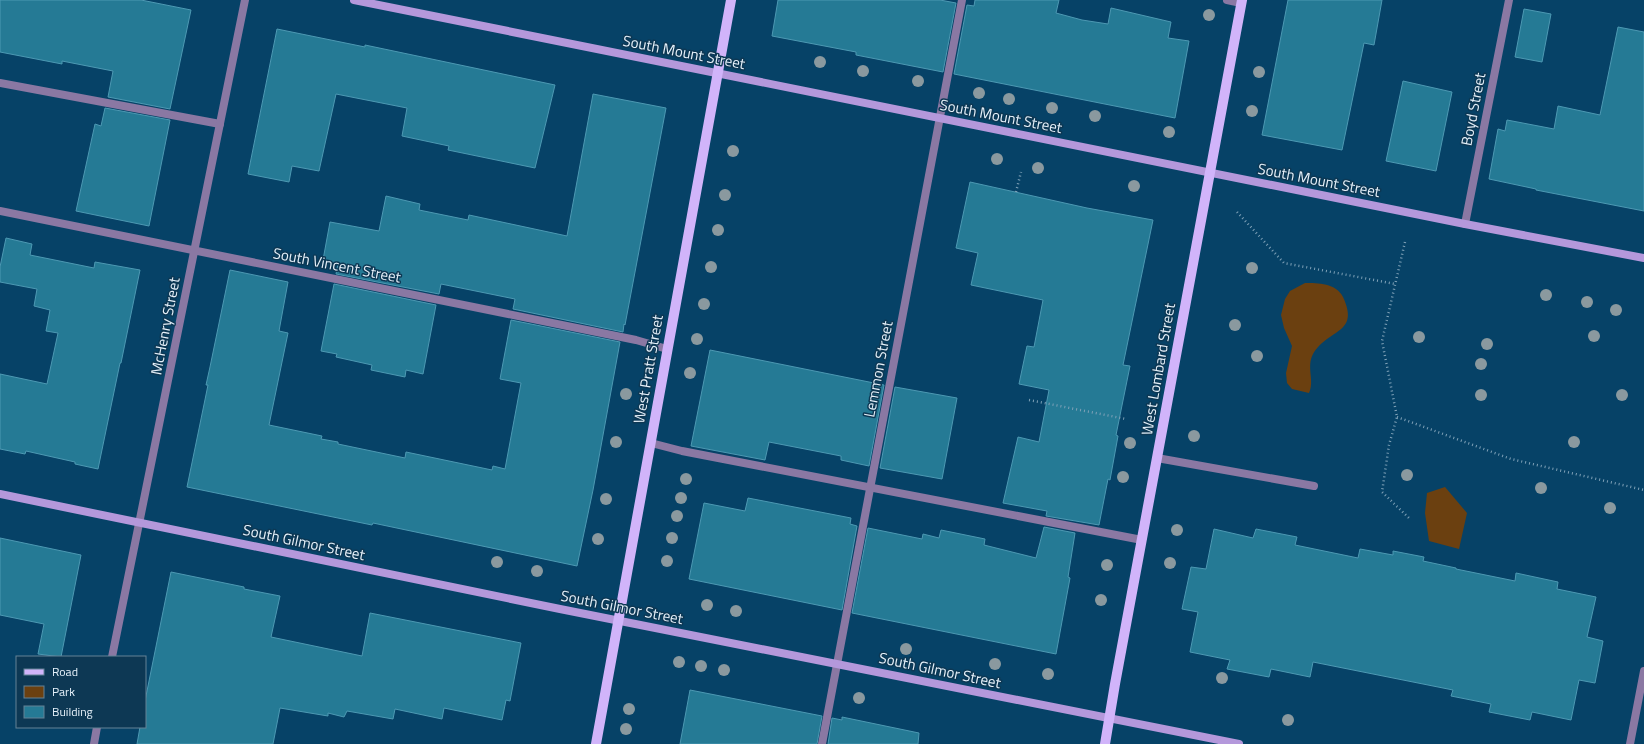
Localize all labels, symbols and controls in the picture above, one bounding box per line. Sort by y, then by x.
street label: South Mount Street [621,29,748,75]
street label: Boyd Street [1455,70,1491,148]
street label: South Mount Street [938,93,1065,139]
street label: South Mount Street [1256,157,1383,203]
street label: South Vincent Street [271,241,404,289]
street label: McHenry Street [144,274,186,377]
street label: West Lombard Street [1135,300,1181,437]
street label: West Pratt Street [627,312,669,425]
street label: Lemmon Street [857,318,899,419]
street label: South Gilmor Street [241,518,368,566]
street label: South Gilmor Street [559,584,686,630]
street label: South Gilmor Street [877,646,1004,694]
legend [16,656,146,728]
text: Road [52,662,78,681]
text: Park [52,682,75,701]
text: Building [52,702,93,721]

